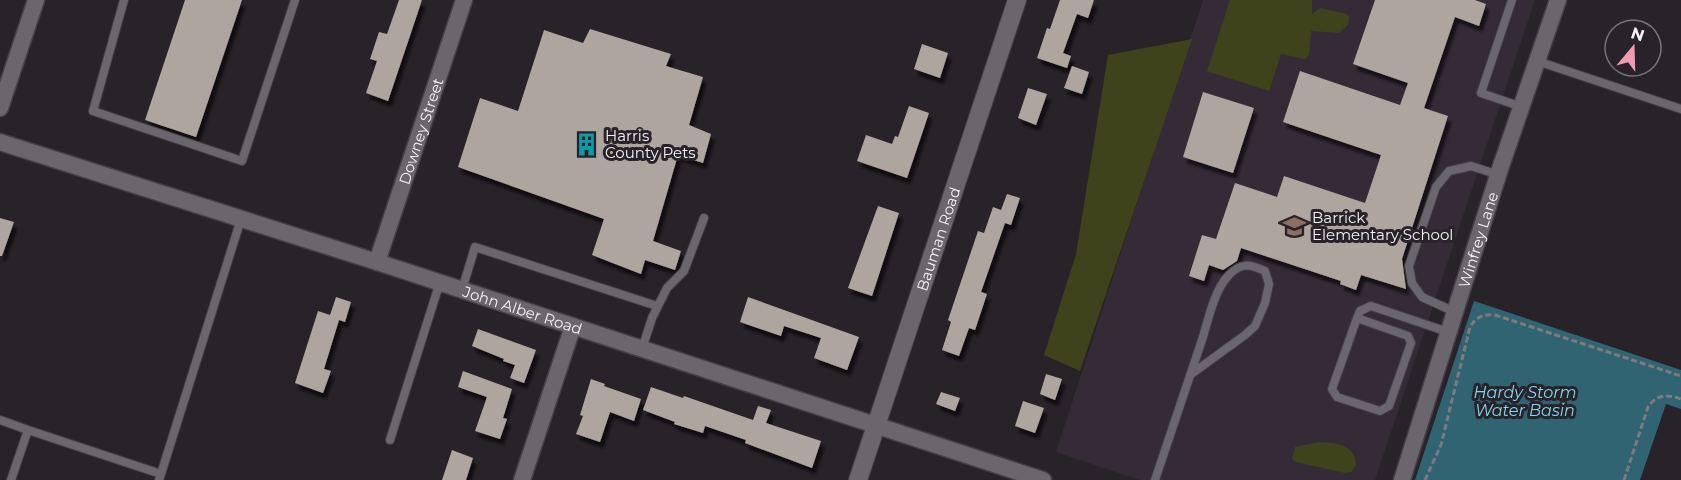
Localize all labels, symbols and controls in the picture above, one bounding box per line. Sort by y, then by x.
north arrow [1603,18,1663,78]
text: N [1629,23,1647,45]
street label: Downey Street [394,75,447,187]
place label: Harris County Pets [605,126,696,162]
building icon: Harris County Pets [574,131,600,157]
street label: Bauman Road [912,184,964,293]
street label: Winfrey Lane [1454,189,1502,290]
place label: Barrick Elementary School [1312,208,1453,244]
school or university icon: Barrick Elementary School [1281,213,1307,239]
street label: John Alber Road [460,281,585,338]
water label: Hardy Storm Water Basin [1473,383,1577,420]

